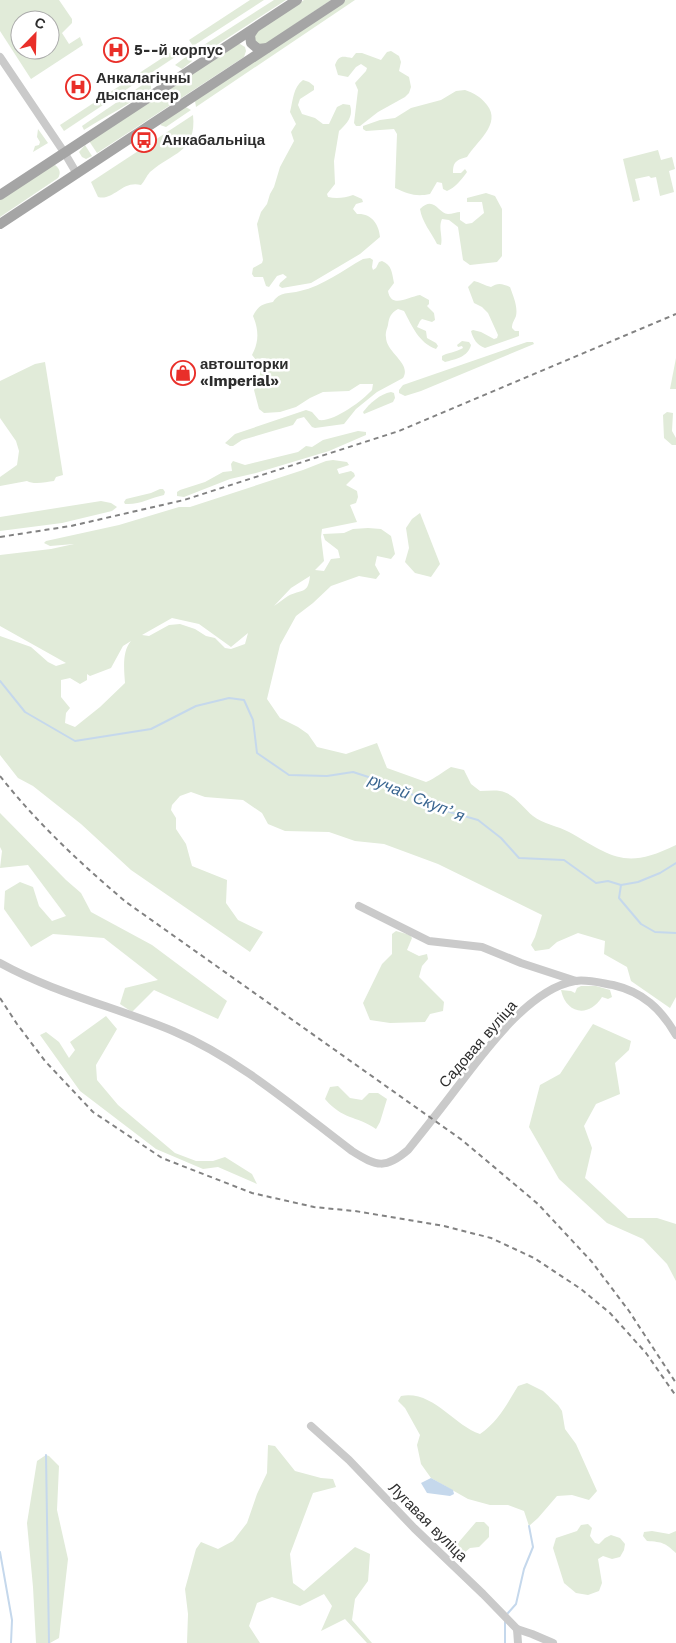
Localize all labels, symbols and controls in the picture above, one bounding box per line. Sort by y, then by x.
north arrow [10,10,60,60]
text: С [32,14,48,32]
hospital icon: 5--й корпус [103,37,129,63]
place label: 5--й корпус [134,41,223,59]
place label: Анкалагічны дыспансер [96,69,191,104]
hospital icon: Анкалагічны дыспансер [65,74,91,100]
bus stop icon: Анкабальніца [131,127,157,153]
place label: Анкабальніца [162,131,266,149]
place label: автошторки «Imperial» [200,355,288,390]
shop icon: автошторки «Imperial» [170,360,196,386]
water label: ручай Скупʼя [365,769,468,826]
street label: Садовая вуліца [435,996,521,1091]
street label: Лугавая вуліца [385,1479,472,1566]

